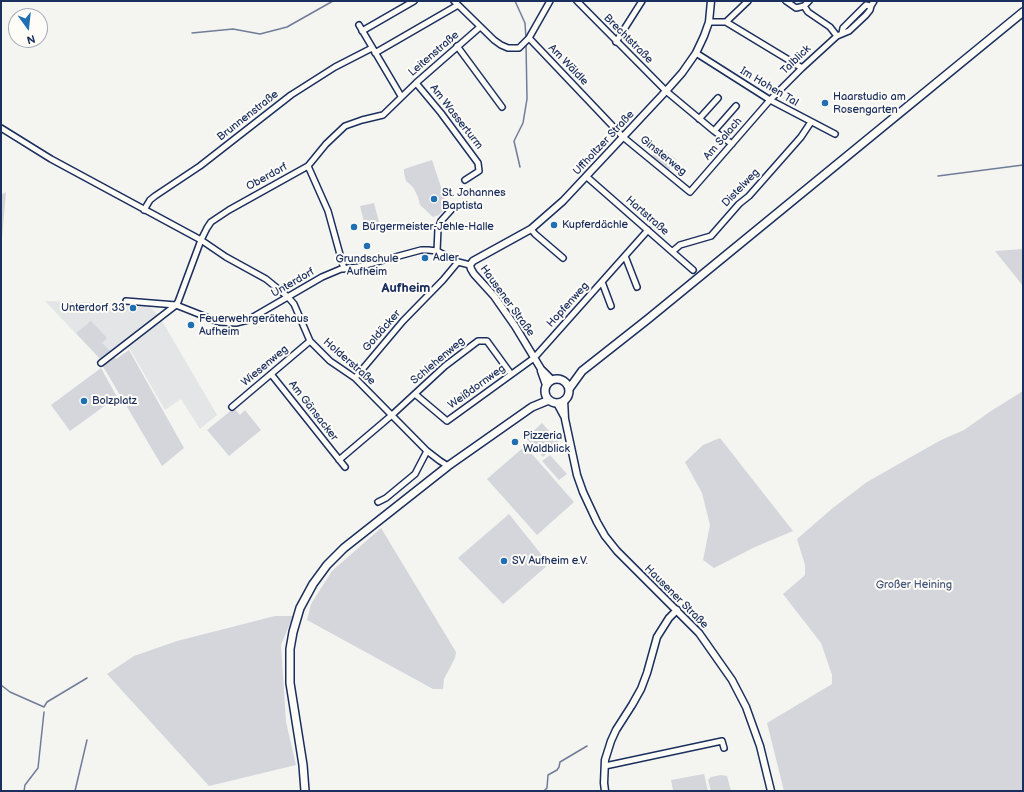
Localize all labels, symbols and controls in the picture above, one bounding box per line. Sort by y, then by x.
north arrow [8,8,48,48]
street label: Brechtstraße [601,12,655,66]
street label: Leitenstraße [406,29,462,79]
text: N [25,32,37,46]
street label: Am Wäldle [545,42,591,88]
street label: Talblick [778,43,814,77]
street label: Im Hohen Tal [737,64,801,110]
street label: Am Wasserturm [427,82,485,152]
street label: Brunnenstraße [215,88,281,144]
place label: Haarstudio am Rosengarten [833,90,906,116]
marker: Haarstudio am Rosengarten [820,98,830,108]
street label: Uffholtzer Straße [571,108,637,178]
street label: Am Salach [701,115,745,163]
street label: Ginsterweg [637,133,689,179]
street label: Oberdorf [244,160,290,194]
street label: Distelweg [719,166,763,210]
place label: St. Johannes Baptista [442,186,506,212]
marker: St. Johannes Baptista [429,194,439,204]
street label: Hartstraße [623,194,671,238]
place label: Kupferdächle [562,218,628,232]
place label: Bürgermeister-Jehle-Halle [362,220,494,234]
marker: Kupferdächle [549,220,559,230]
marker: Bürgermeister-Jehle-Halle [349,222,359,232]
marker: Grundschule Aufheim [362,241,372,251]
place label: Adler [433,251,459,265]
place label: Grundschule Aufheim [335,252,399,278]
marker: Adler [420,253,430,263]
street label: Hausener Straße [477,263,537,339]
street label: Unterdorf [269,265,317,301]
street label: Hopfenweg [544,280,592,330]
district label: Aufheim [382,281,430,297]
place label: Unterdorf 33 [61,301,125,315]
marker: Unterdorf 33 [128,303,138,313]
street label: Goldäcker [360,307,404,355]
place label: Feuerwehrgerätehaus Aufheim [199,312,308,338]
marker: Feuerwehrgerätehaus Aufheim [186,320,196,330]
street label: Schlehenweg [408,335,468,387]
street label: Holderstraße [320,336,378,388]
street label: Wiesenweg [239,343,291,389]
street label: Weißdornweg [446,362,508,412]
street label: Am Gänsacker [285,378,341,444]
place label: Bolzplatz [92,394,137,408]
marker: Bolzplatz [79,396,89,406]
place label: Pizzeria Waldblick [523,429,570,455]
marker: Pizzeria Waldblick [510,437,520,447]
place label: SV Aufheim e.V. [512,554,588,568]
marker: SV Aufheim e.V. [499,556,509,566]
street label: Hausener Straße [641,562,711,632]
park label: Großer Heining [876,578,952,592]

